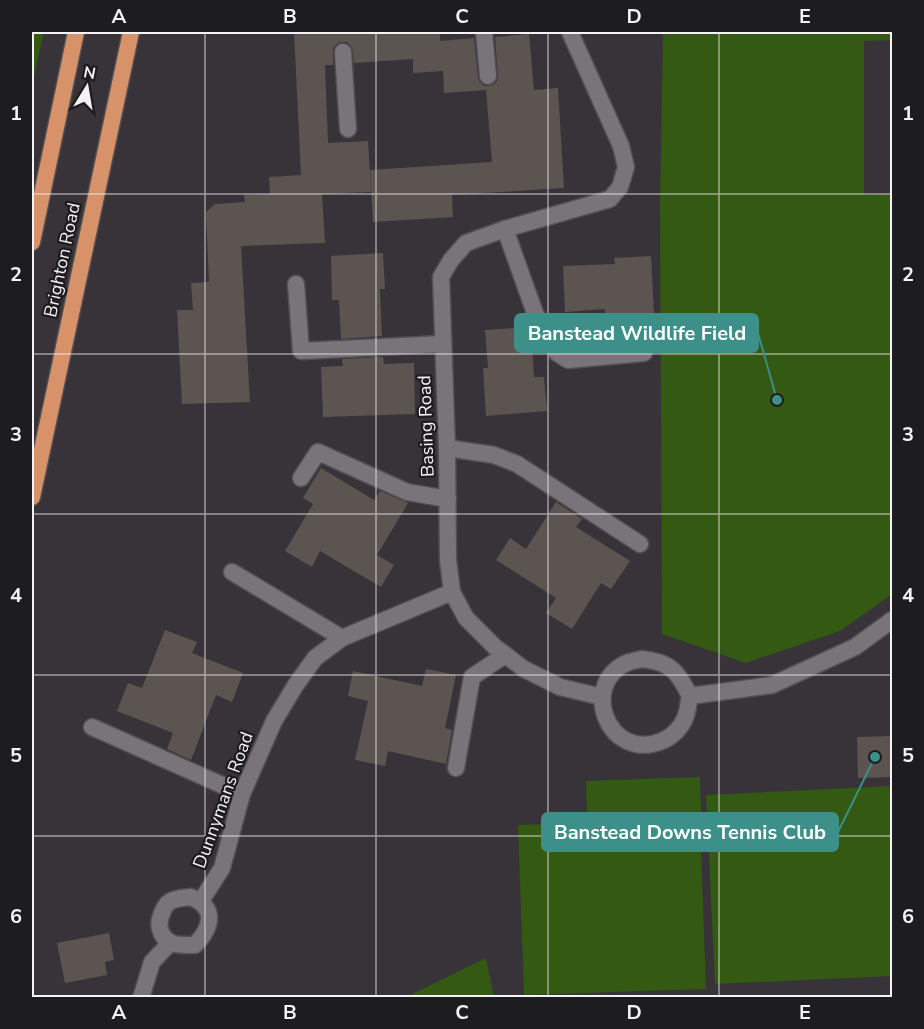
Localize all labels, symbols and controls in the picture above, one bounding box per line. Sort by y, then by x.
text: A [112,3,127,30]
text: B [283,3,297,30]
text: C [455,3,469,30]
text: D [626,3,642,30]
text: E [799,3,811,30]
north arrow [57,57,117,117]
text: N [82,61,98,85]
text: 1 [10,100,22,127]
text: 1 [902,100,914,127]
street label: Brighton Road [38,201,86,319]
text: 2 [10,261,22,288]
text: 2 [902,261,914,288]
callout: Banstead Wildlife Field [515,314,758,352]
text: Banstead Wildlife Field [528,320,746,347]
street label: Basing Road [412,375,440,477]
text: 3 [10,421,22,448]
text: 3 [902,421,914,448]
text: 4 [10,582,22,609]
text: 4 [902,582,914,609]
street label: Dunnymans Road [187,729,259,871]
text: 5 [10,742,22,769]
text: 5 [902,742,914,769]
callout: Banstead Downs Tennis Club [542,813,838,851]
text: Banstead Downs Tennis Club [554,819,826,846]
text: 6 [10,903,22,930]
text: 6 [902,903,914,930]
text: A [112,999,127,1026]
text: B [283,999,297,1026]
text: C [455,999,469,1026]
text: D [626,999,642,1026]
text: E [799,999,811,1026]

